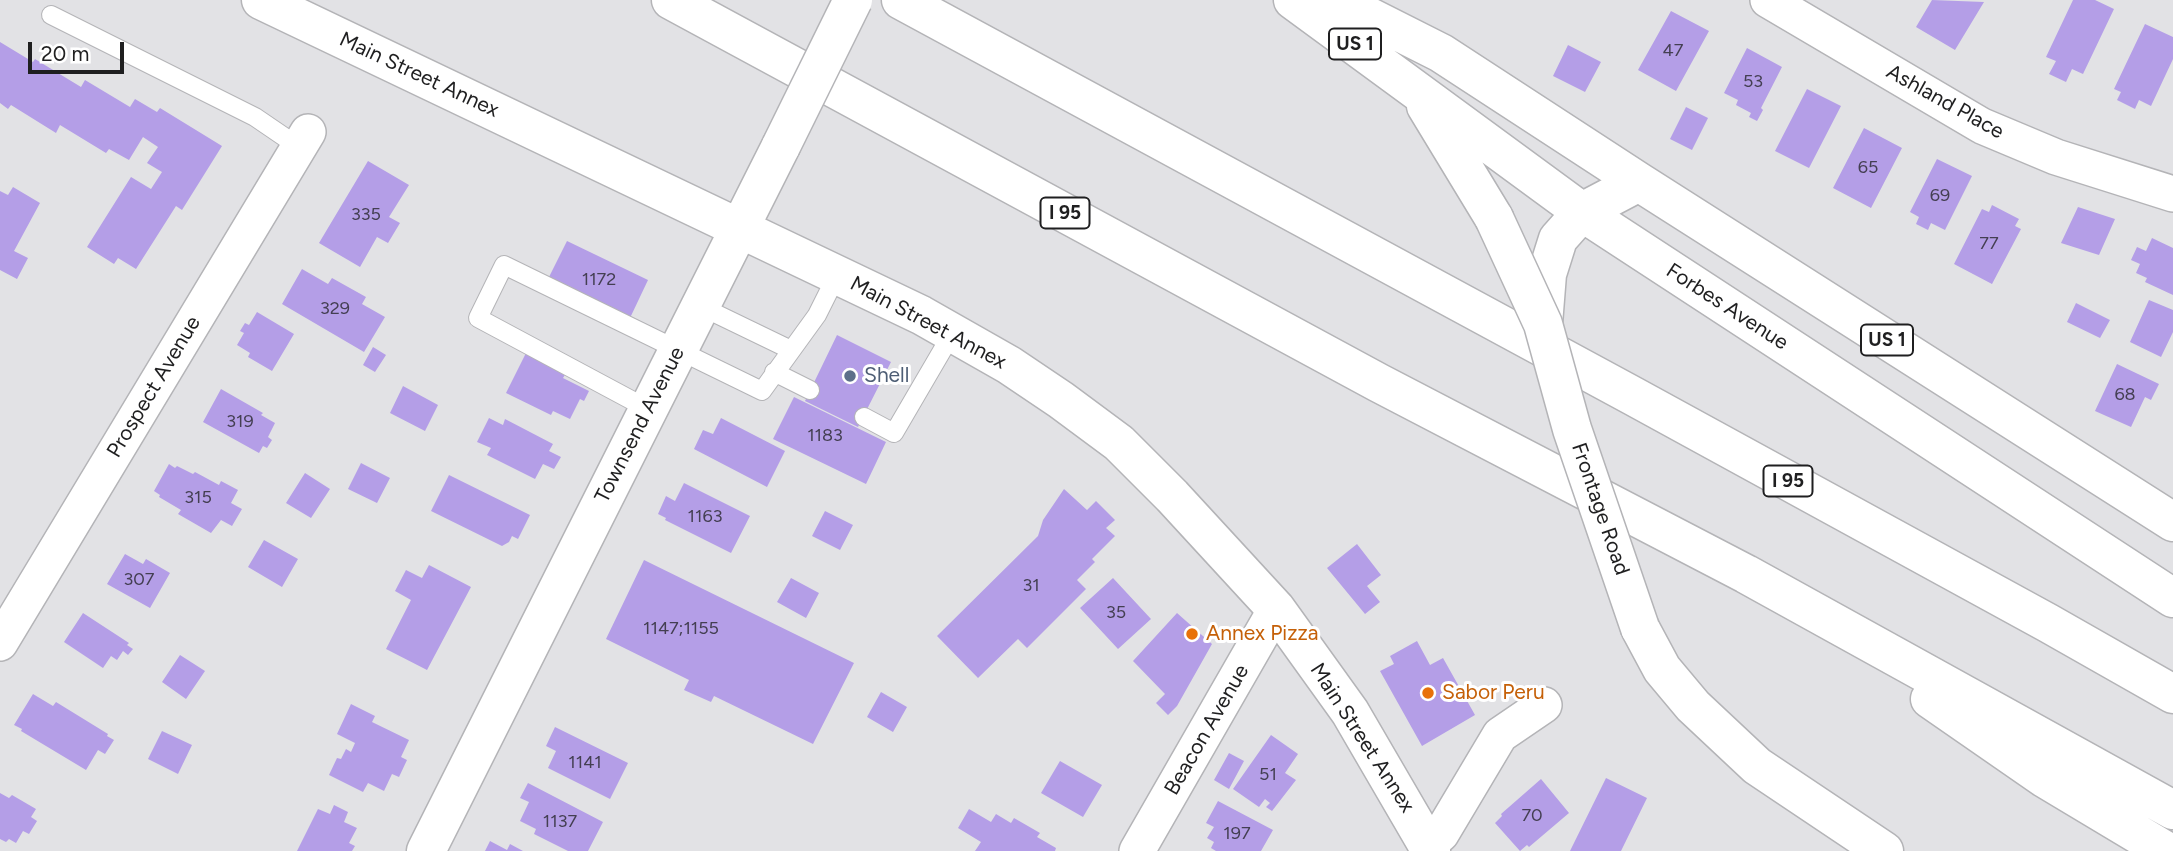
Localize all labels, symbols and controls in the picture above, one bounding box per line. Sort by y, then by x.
street label: Main Street Annex [335,27,503,123]
scale bar [32,28,128,72]
road number: US 1 [1329,28,1381,60]
house number: 47 [1663,40,1683,62]
text: 20 m [41,41,89,66]
street label: Ashland Place [1882,59,2008,145]
house number: 53 [1743,71,1763,93]
house number: 65 [1858,157,1878,179]
house number: 69 [1930,185,1950,207]
road number: I 95 [1040,197,1090,228]
house number: 335 [351,204,381,226]
house number: 77 [1979,233,1999,255]
street label: Forbes Avenue [1661,258,1793,356]
house number: 1172 [582,269,616,291]
street label: Main Street Annex [846,271,1010,375]
house number: 329 [320,298,350,320]
street label: Prospect Avenue [102,312,206,462]
road number: US 1 [1861,324,1913,356]
street label: Townsend Avenue [590,343,690,507]
place label: Shell [864,363,909,389]
marker: Shell [842,368,858,384]
house number: 68 [2114,384,2136,406]
house number: 319 [226,411,254,433]
house number: 1183 [807,425,843,447]
street label: Frontage Road [1566,440,1634,578]
road number: I 95 [1764,466,1812,496]
house number: 315 [184,487,212,509]
house number: 1163 [688,506,722,528]
house number: 307 [124,569,154,591]
house number: 31 [1022,575,1040,597]
house number: 35 [1106,602,1126,624]
house number: 1147;1155 [643,618,719,640]
place label: Annex Pizza [1206,621,1319,647]
marker: Annex Pizza [1184,626,1200,642]
street label: Main Street Annex [1304,658,1420,818]
street label: Beacon Avenue [1159,660,1255,800]
place label: Sabor Peru [1442,680,1545,706]
marker: Sabor Peru [1420,685,1436,701]
house number: 1141 [568,752,602,774]
house number: 51 [1259,764,1277,786]
house number: 70 [1521,805,1543,827]
house number: 1137 [543,811,577,833]
house number: 197 [1223,823,1251,845]

